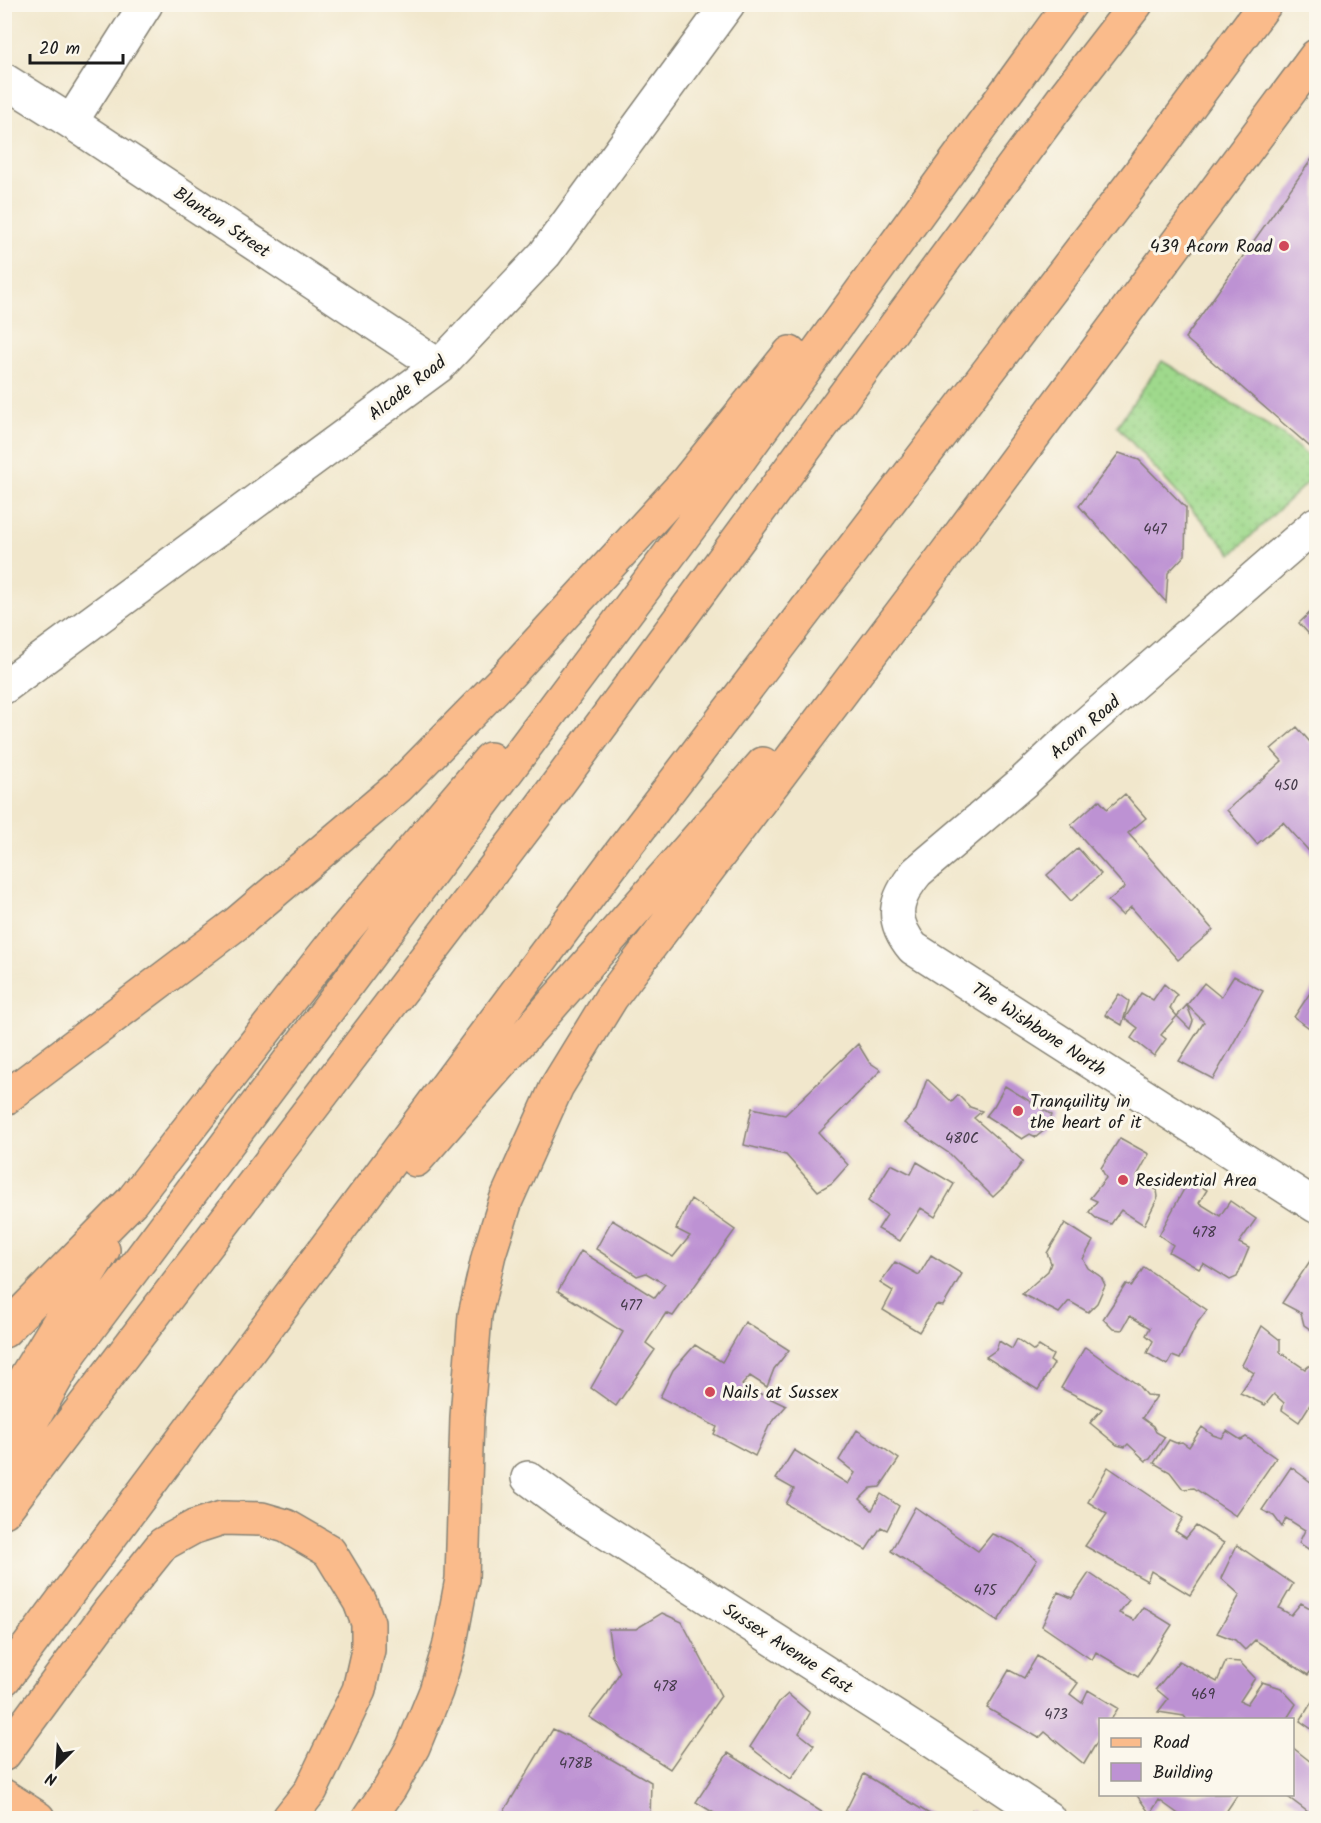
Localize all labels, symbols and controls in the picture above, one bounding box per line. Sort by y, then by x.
scale bar [30,27,123,65]
text: 20 m [39,35,80,64]
street label: Blanton Street [167,180,276,267]
place label: 439 Acorn Road [1150,233,1273,262]
marker: 439 Acorn Road [1277,239,1291,253]
street label: Alcade Road [363,349,454,429]
house number: 447 [1143,518,1168,542]
street label: Acorn Road [1044,688,1129,767]
house number: 450 [1274,774,1298,798]
street label: The Wishbone North [965,976,1111,1085]
place label: Tranquility in the heart of it [1030,1088,1143,1138]
marker: Tranquility in the heart of it [1011,1104,1025,1118]
house number: 480C [945,1127,979,1151]
place label: Residential Area [1135,1167,1257,1196]
marker: Residential Area [1116,1173,1130,1187]
house number: 478 [1192,1221,1217,1245]
house number: 477 [620,1294,643,1318]
place label: Nails at Sussex [722,1379,838,1408]
marker: Nails at Sussex [703,1385,717,1399]
house number: 475 [973,1579,998,1603]
street label: Sussex Avenue East [716,1596,859,1703]
house number: 478 [653,1675,678,1699]
house number: 469 [1191,1683,1216,1707]
house number: 473 [1044,1703,1068,1727]
legend [1099,1718,1294,1796]
text: Road [1153,1729,1190,1758]
north arrow [27,1736,87,1796]
house number: 478B [559,1752,593,1776]
text: Building [1153,1759,1213,1788]
text: N [42,1765,61,1792]

